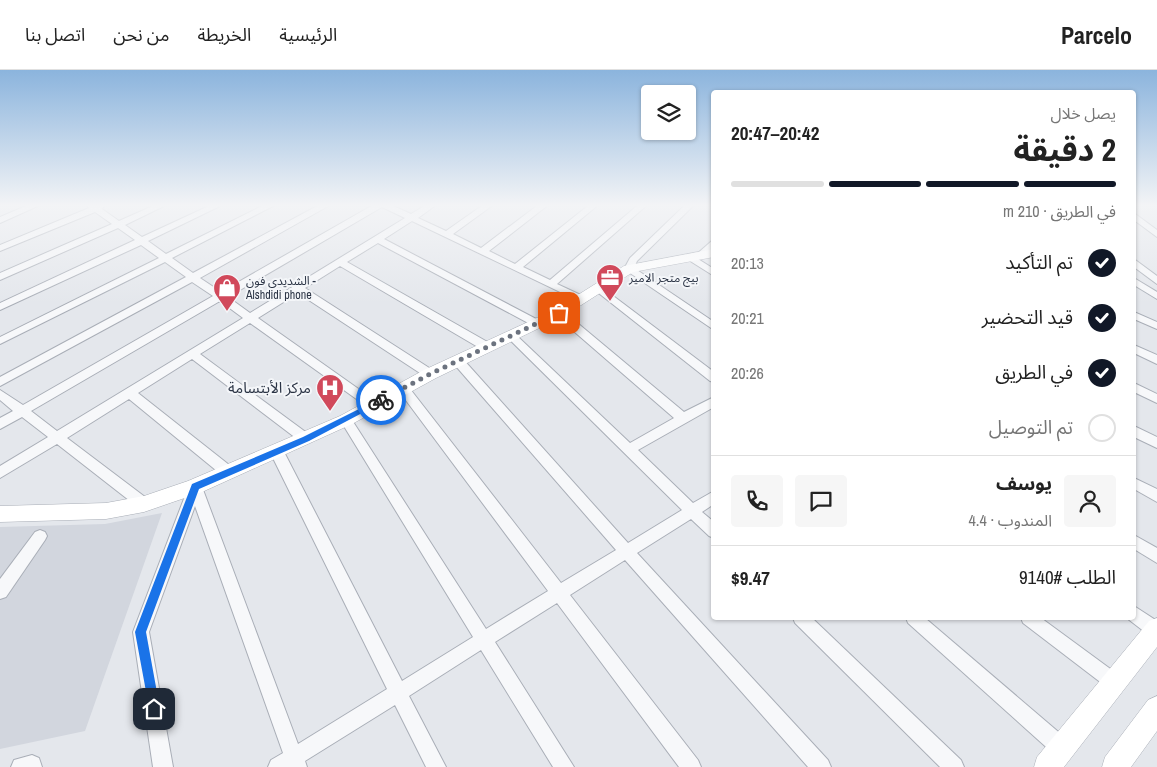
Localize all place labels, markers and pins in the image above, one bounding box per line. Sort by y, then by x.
office icon: بيج متجر الامير [595,263,625,302]
place label: بيج متجر الامير [628,270,699,287]
shop icon: الشديدي فون - Alshdidi phone [212,273,242,312]
place label: الشديدي فون - Alshdidi phone [245,273,316,303]
pin [538,292,580,334]
hospital icon: مركز الأبتسامة [315,373,345,412]
place label: مركز الأبتسامة [228,377,311,398]
pin [133,688,175,730]

